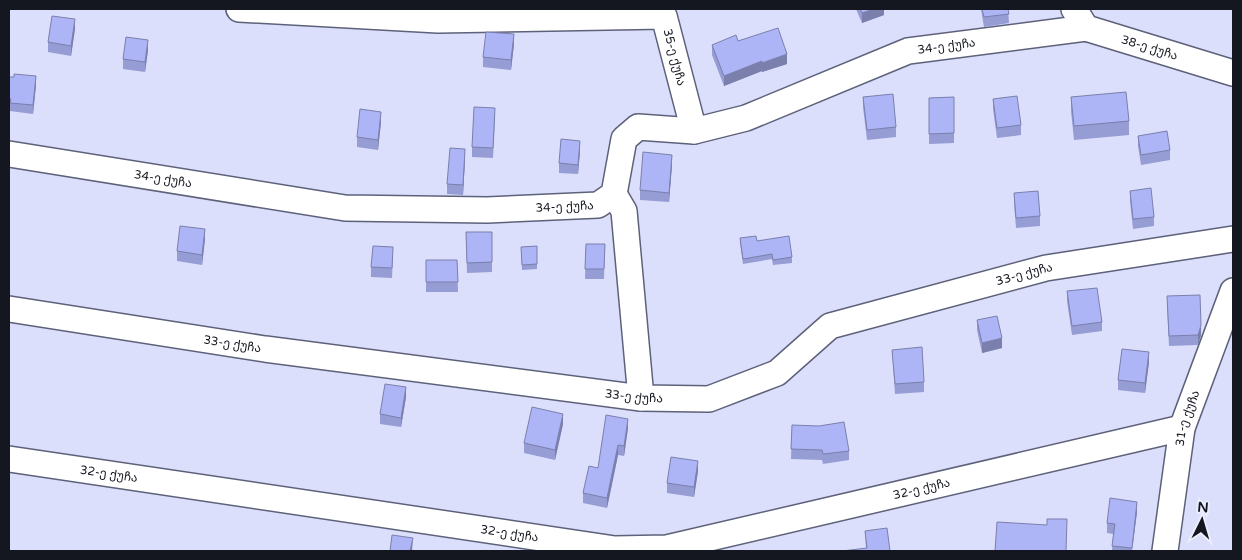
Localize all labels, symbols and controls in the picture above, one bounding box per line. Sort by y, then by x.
street label: 35-ე ქუჩა [661,27,689,87]
street label: 38-ე ქუჩა [1120,32,1180,63]
street label: 34-ე ქუჩა [917,35,976,57]
street label: 34-ე ქუჩა [133,167,193,190]
street label: 34-ე ქუჩა [535,198,594,215]
street label: 33-ე ქუჩა [994,260,1054,288]
street label: 33-ე ქუჩა [202,332,262,355]
street label: 33-ე ქუჩა [604,386,663,405]
street label: 31-ე ქუჩა [1173,388,1202,447]
street label: 32-ე ქუჩა [79,463,139,485]
street label: 32-ე ქუჩა [892,475,951,502]
north arrow [1177,495,1227,545]
text: N [1197,499,1209,517]
street label: 32-ე ქუჩა [480,522,539,545]

